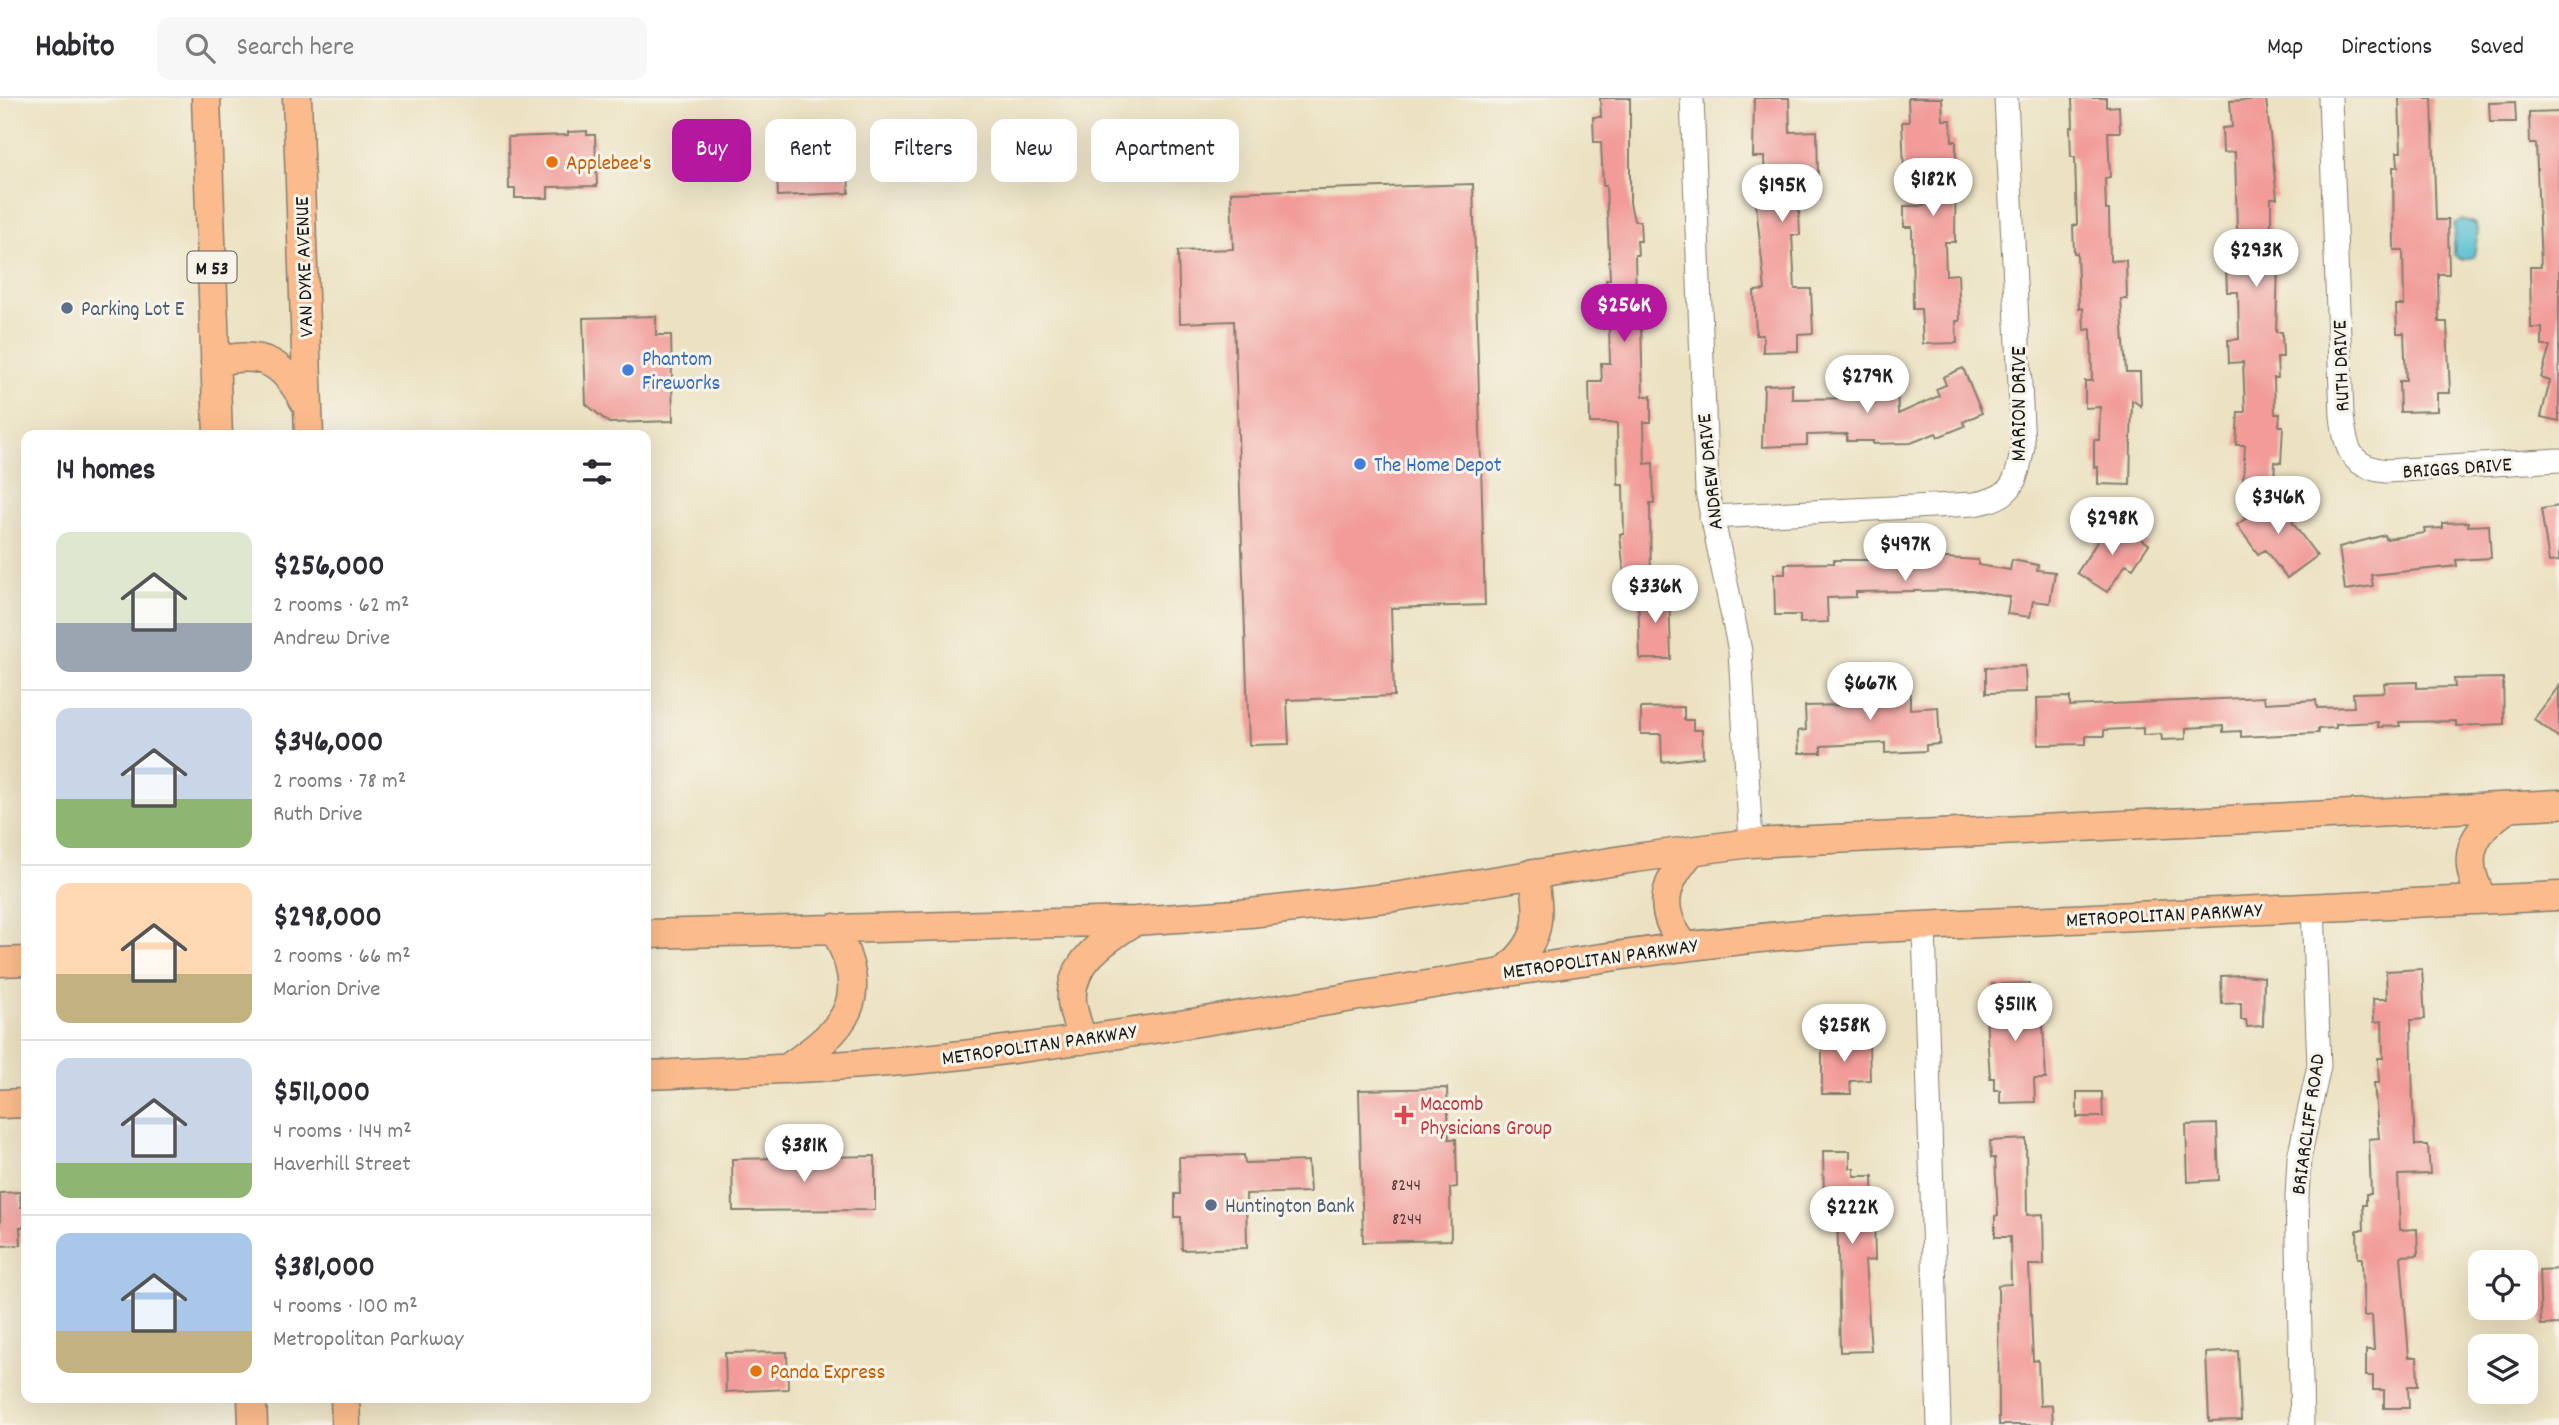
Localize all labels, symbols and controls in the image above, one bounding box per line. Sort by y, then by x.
search box [157,17,647,80]
text: Habito [35,25,115,72]
icon: search [181,29,219,67]
text: Search here [237,30,354,67]
text: Map [2267,31,2303,65]
text: Directions [2341,31,2432,65]
text: Saved [2470,31,2524,65]
chip: Buy [672,119,751,182]
chip: Rent [765,119,856,182]
chip: Filters [870,119,977,182]
chip: New [991,119,1077,182]
chip: Apartment [1091,119,1239,182]
place label: Applebee's [566,150,652,180]
marker: Applebee's [544,154,560,170]
pin: $182K [1884,158,1982,218]
pin: $195K [1733,164,1831,224]
text: $182K [1910,164,1956,197]
text: $195K [1758,170,1806,203]
street label: VAN DYKE AVENUE [289,196,323,338]
pin: $293K [2207,230,2305,289]
text: $293K [2229,235,2283,268]
road number: M 53 [188,252,236,282]
pin: $256K [1575,285,1673,344]
text: $256K [1597,290,1651,323]
place label: Parking Lot E [81,296,185,326]
marker: Parking Lot E [59,300,75,316]
street label: RUTH DRIVE [2326,319,2360,412]
place label: Phantom Fireworks [642,346,720,400]
street label: MARION DRIVE [2006,346,2036,461]
pin: $279K [1818,356,1916,415]
text: $279K [1841,361,1893,394]
marker: Phantom Fireworks [620,362,636,378]
street label: ANDREW DRIVE [1691,412,1733,531]
text: 14 homes [56,451,155,494]
street label: BRIGGS DRIVE [2402,451,2513,489]
place label: The Home Depot [1374,452,1502,482]
icon: filters [578,453,616,491]
marker: The Home Depot [1352,456,1368,472]
pin: $346K [2229,476,2327,536]
text: $346K [2251,482,2305,515]
pin: $298K [2063,498,2161,557]
text: $298K [2086,503,2138,536]
pin: $497K [1856,524,1954,583]
text: $497K [1879,529,1931,562]
text: $256,000 [273,547,385,590]
icon: home [112,560,196,644]
pin: $336K [1606,566,1704,625]
text: $336K [1628,571,1682,604]
text: 2 rooms · 62 m² [273,590,409,623]
text: Andrew Drive [273,623,390,656]
pin: $667K [1821,662,1919,722]
text: $667K [1843,668,1897,701]
text: $346,000 [273,723,383,766]
icon: home [112,736,196,820]
text: 2 rooms · 78 m² [273,766,406,799]
text: Ruth Drive [273,799,363,832]
street label: METROPOLITAN PARKWAY [2065,897,2264,937]
text: $298,000 [273,898,382,941]
icon: home [112,911,196,995]
street label: METROPOLITAN PARKWAY [1501,932,1701,989]
text: 2 rooms · 66 m² [273,941,411,974]
text: Marion Drive [273,974,380,1007]
pin: $511K [1966,984,2064,1043]
text: $511K [1993,989,2037,1022]
pin: $258K [1795,1004,1893,1064]
text: $258K [1818,1010,1870,1043]
street label: METROPOLITAN PARKWAY [940,1018,1140,1075]
street label: BRIARCLIFF ROAD [2285,1052,2335,1197]
text: $511,000 [273,1073,370,1116]
icon: home [112,1086,196,1170]
place label: Macomb Physicians Group [1420,1091,1552,1145]
marker: Macomb Physicians Group [1394,1105,1414,1125]
text: 4 rooms · 144 m² [273,1116,412,1149]
pin: $381K [755,1124,853,1184]
text: $381K [781,1130,827,1163]
text: Haverhill Street [273,1149,411,1182]
house number: 8244 [1391,1174,1421,1199]
pin: $222K [1803,1186,1901,1246]
text: $222K [1826,1192,1878,1225]
place label: Huntington Bank [1225,1193,1355,1223]
marker: Huntington Bank [1203,1197,1219,1213]
house number: 8244 [1392,1208,1422,1233]
text: $381,000 [273,1248,375,1291]
map controls [2468,1250,2538,1404]
button: locate [2468,1250,2538,1320]
icon: home [112,1261,196,1345]
text: 4 rooms · 100 m² [273,1291,418,1324]
text: Metropolitan Parkway [273,1324,464,1357]
button: layers [2468,1334,2538,1404]
place label: Panda Express [770,1359,885,1389]
marker: Panda Express [748,1363,764,1379]

